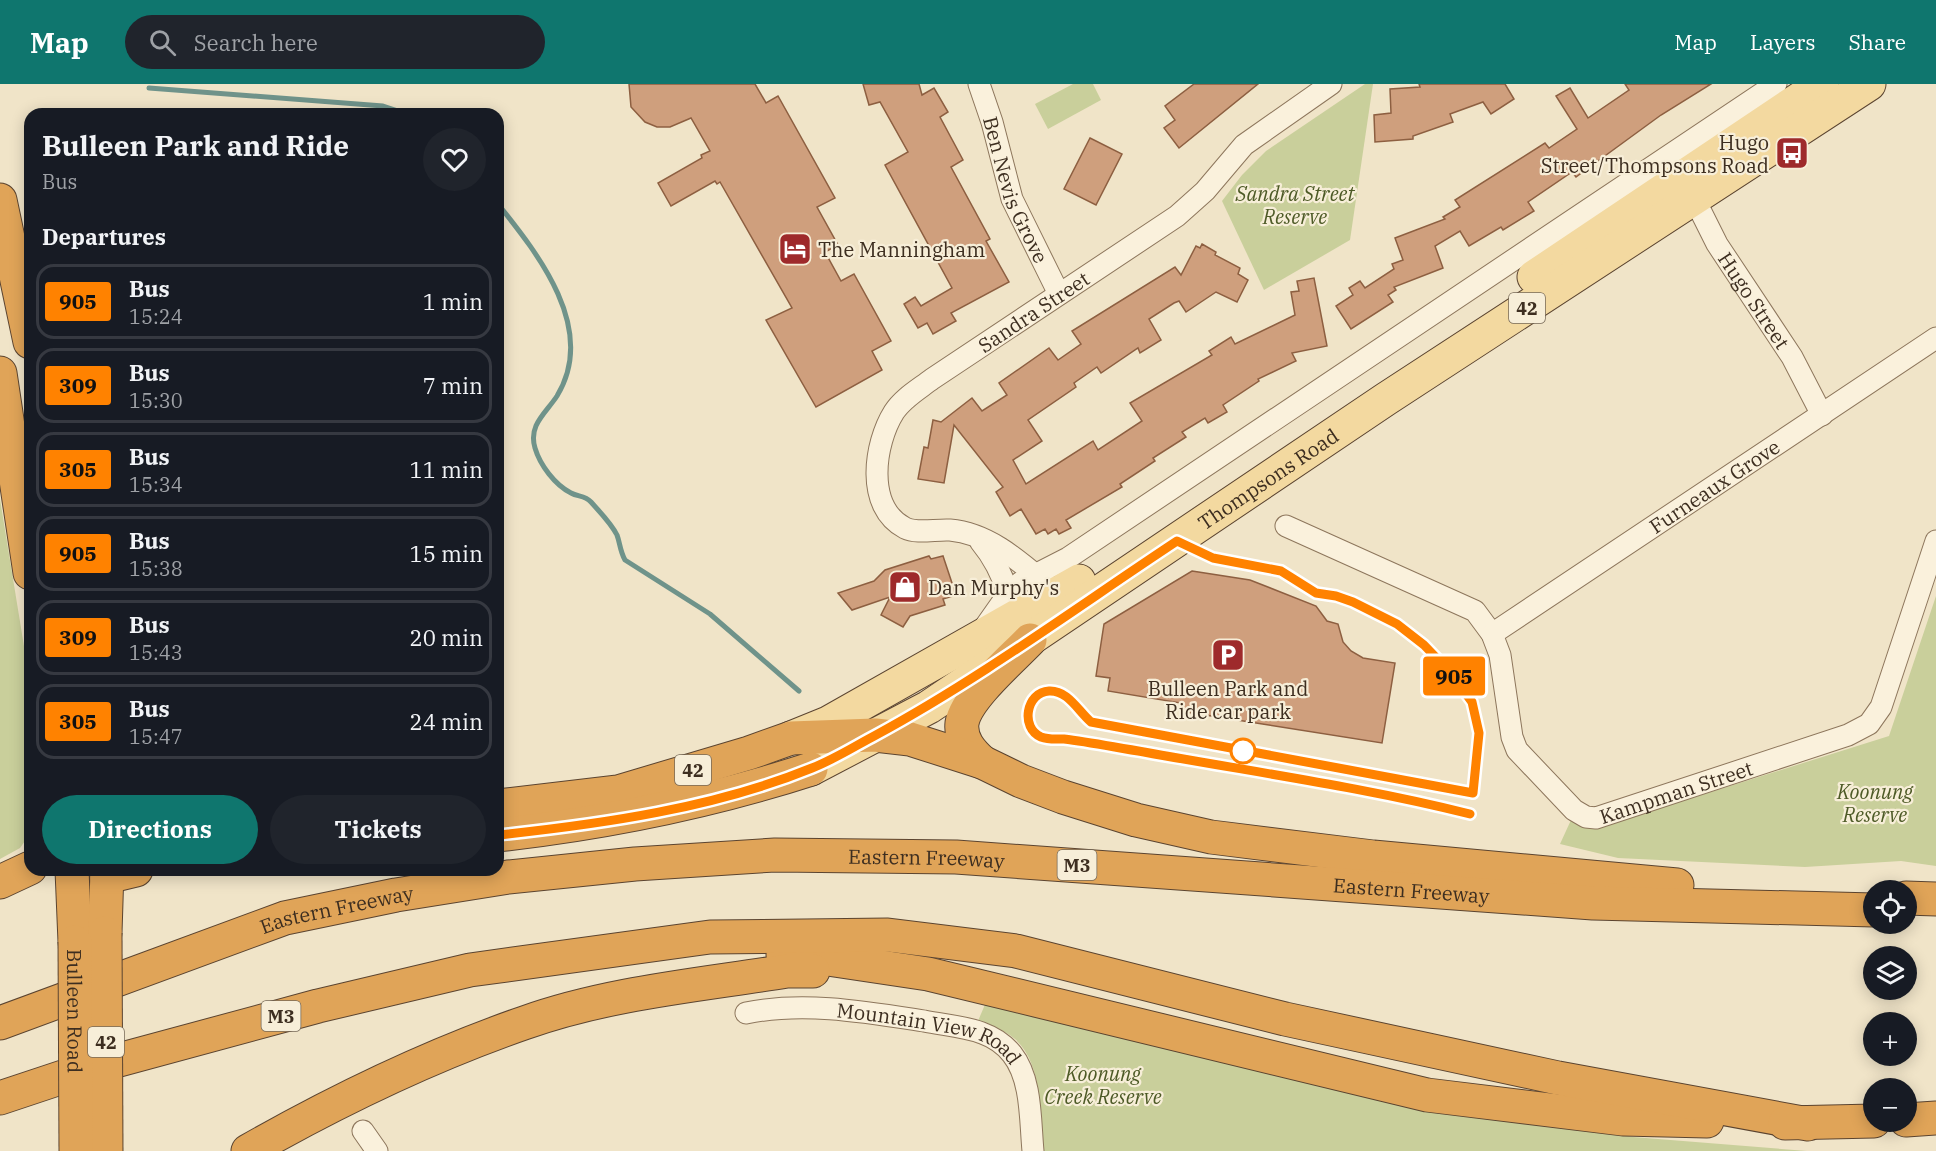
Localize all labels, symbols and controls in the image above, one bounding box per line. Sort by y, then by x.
search box [125,15,545,69]
text: Map [30,24,89,61]
icon: search [146,26,179,59]
text: Search here [194,28,318,57]
text: Map [1674,28,1717,56]
text: Layers [1750,28,1816,56]
text: Share [1849,28,1906,56]
street label: Ben Nevis Grove [978,113,1055,267]
text: Bulleen Park and Ride [42,127,349,164]
button: heart [423,128,486,191]
place label: Hugo Street/Thompsons Road [1541,129,1769,179]
bus stop icon: Hugo Street/Thompsons Road [1774,135,1810,171]
text: Bus [42,168,77,195]
park label: Sandra Street Reserve [1234,180,1355,230]
text: Departures [42,222,166,251]
hotel icon: The Manningham [777,231,813,267]
place label: The Manningham [818,236,985,263]
street label: Hugo Street [1712,246,1796,354]
street label: Sandra Street [972,265,1094,358]
text: Bus [129,274,170,303]
text: 905 [59,287,97,315]
text: 1 min [423,287,483,316]
road number: 42 [1509,293,1545,323]
text: 15:24 [129,303,183,330]
text: Bus [129,358,170,387]
text: 309 [59,371,97,399]
text: 7 min [423,371,483,400]
text: 15:30 [129,387,183,414]
street label: Thompsons Road [1192,422,1343,536]
street label: Furneaux Grove [1644,433,1785,539]
text: Bus [129,442,170,471]
text: 305 [59,455,97,483]
text: 11 min [410,455,483,484]
text: 15:34 [129,471,183,498]
text: Bus [129,526,170,555]
text: 905 [59,539,97,567]
text: 15 min [410,539,483,568]
text: 15:38 [129,555,183,582]
shop icon: Dan Murphy's [887,569,923,605]
place label: Dan Murphy's [928,574,1059,601]
text: Bus [129,610,170,639]
text: 309 [59,623,97,651]
text: 20 min [410,623,483,652]
parking icon: Bulleen Park and Ride car park [1210,637,1246,673]
text: 15:43 [129,639,183,666]
line badge: 905 [1420,656,1488,696]
text: 905 [1435,662,1473,690]
place label: Bulleen Park and Ride car park [1148,675,1308,725]
text: Bus [129,694,170,723]
text: 305 [59,707,97,735]
text: 24 min [410,707,483,736]
text: 15:47 [129,723,183,750]
unlabelled marker [1230,738,1256,764]
street label: Kampman Street [1596,754,1756,829]
road number: 42 [675,755,711,785]
park label: Koonung Reserve [1836,778,1913,828]
button: Directions [42,795,258,864]
button: Tickets [270,795,486,864]
street label: Eastern Freeway [848,842,1006,874]
road number: M3 [1058,850,1096,880]
street label: Eastern Freeway [1332,871,1491,909]
street label: Eastern Freeway [256,879,415,940]
map controls [1863,880,1917,1132]
button: locate [1863,880,1917,934]
button: layers [1863,946,1917,1000]
street label: Bulleen Road [62,949,89,1073]
street label: Mountain View Road [836,996,1028,1069]
road number: M3 [262,1001,300,1031]
button: + [1863,1012,1917,1066]
road number: 42 [88,1027,124,1057]
park label: Koonung Creek Reserve [1044,1060,1162,1110]
button: − [1863,1078,1917,1132]

